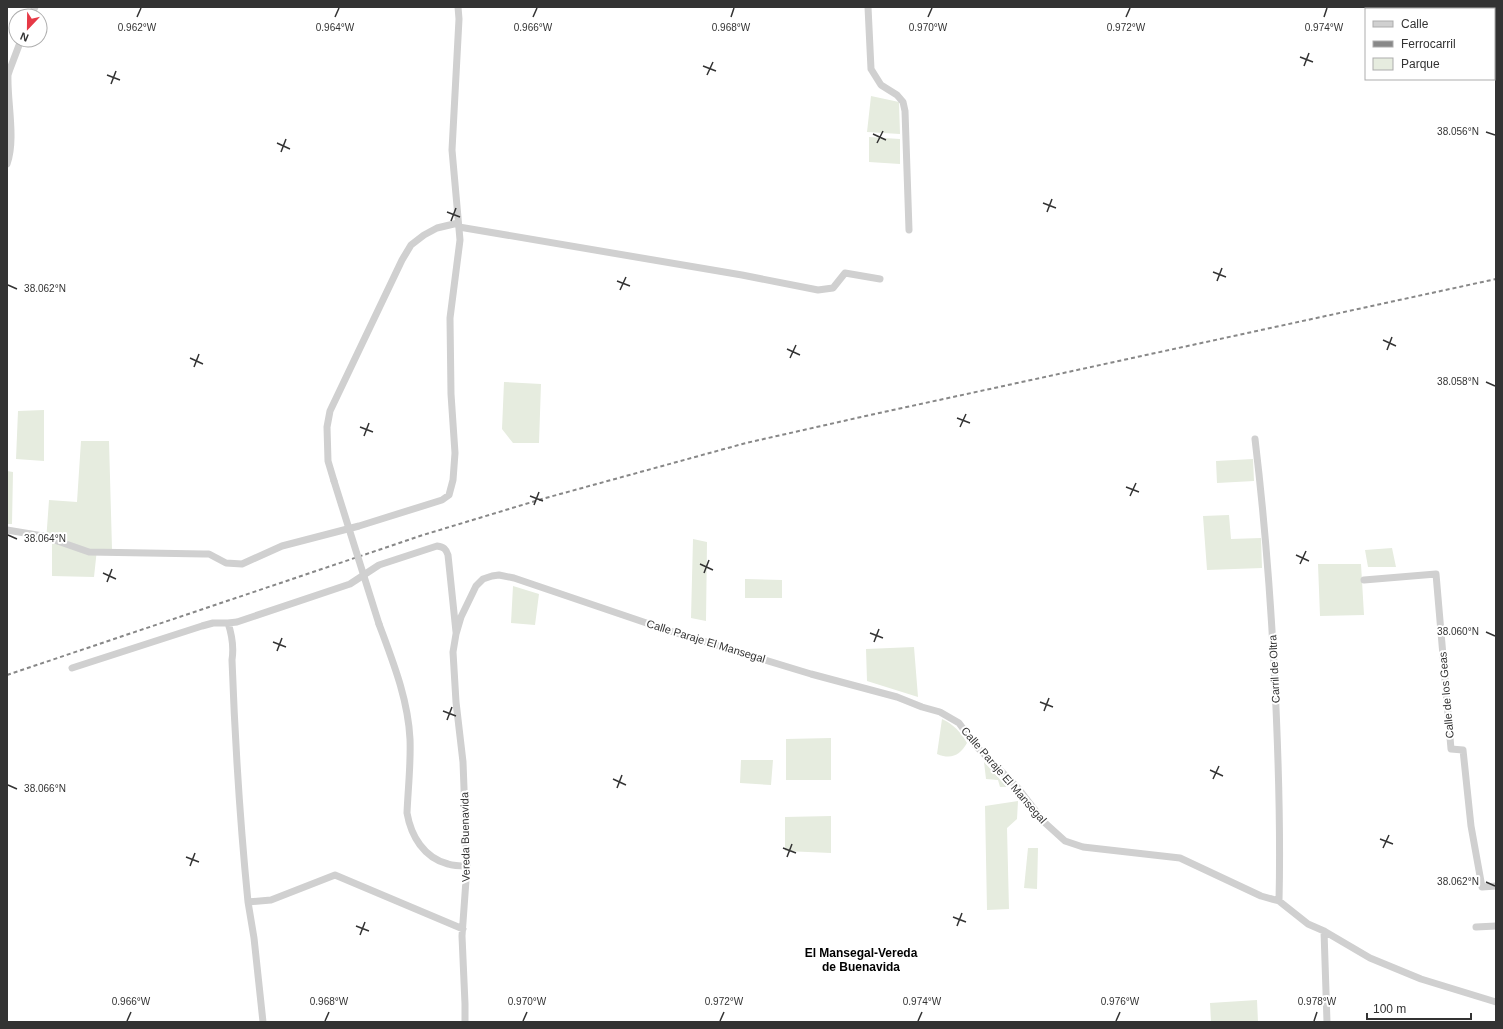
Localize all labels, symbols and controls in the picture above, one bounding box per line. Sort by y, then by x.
north arrow [8,8,48,48]
legend [1365,8,1495,80]
text: Calle [1401,17,1429,31]
text: 0.962°W [118,22,157,33]
text: 0.964°W [316,22,355,33]
text: 0.966°W [514,22,553,33]
text: 0.968°W [712,22,751,33]
text: 0.970°W [909,22,948,33]
text: 0.972°W [1107,22,1146,33]
text: 0.974°W [1305,22,1344,33]
text: N [18,30,30,44]
text: Ferrocarril [1401,37,1456,51]
text: Parque [1401,57,1440,71]
text: 38.056°N [1437,126,1479,137]
text: 38.062°N [24,283,66,294]
text: 38.058°N [1437,376,1479,387]
text: 38.064°N [24,533,66,544]
street label: Calle Paraje El Mansegal [645,617,767,665]
text: 38.060°N [1437,626,1479,637]
street label: Carril de Oltra [1266,634,1282,704]
street label: Calle de los Geas [1436,651,1456,739]
street label: Calle Paraje El Mansegal [959,724,1049,826]
text: 38.066°N [24,783,66,794]
street label: Vereda Buenavida [458,791,472,882]
text: 38.062°N [1437,876,1479,887]
district label: El Mansegal-Vereda de Buenavida [805,946,918,974]
scale bar [1367,995,1471,1021]
text: 0.966°W [112,996,151,1007]
text: 0.968°W [310,996,349,1007]
text: 0.970°W [508,996,547,1007]
text: 0.972°W [705,996,744,1007]
text: 0.974°W [903,996,942,1007]
text: 0.976°W [1101,996,1140,1007]
text: 0.978°W [1298,996,1337,1007]
text: 100 m [1373,1002,1406,1016]

